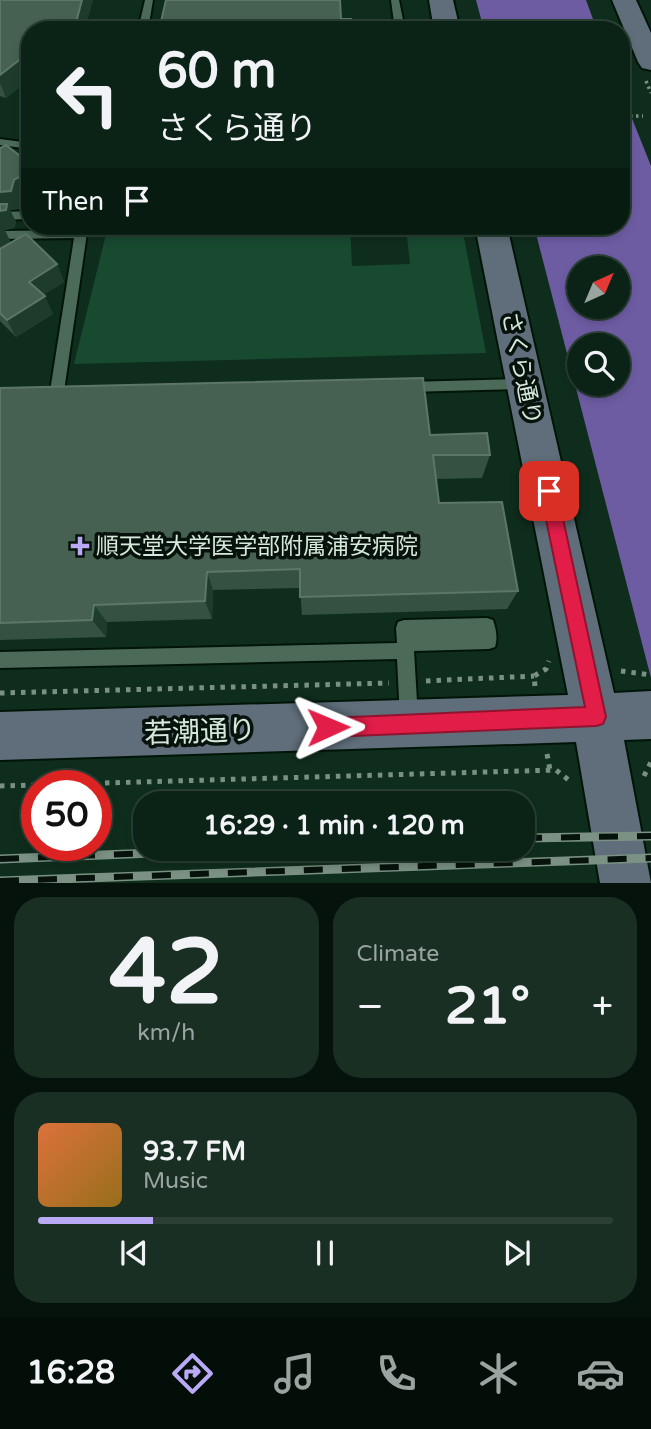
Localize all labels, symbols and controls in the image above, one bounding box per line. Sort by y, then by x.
text: 60 m [157,42,276,101]
icon: left [42,49,133,140]
text: さくら通り [157,110,317,148]
icon: arrive [118,182,156,220]
text: Then [42,186,104,217]
north arrow [567,256,630,318]
map controls [567,256,630,396]
street label: さくら通り [495,309,547,427]
button: search [567,333,630,396]
pin [519,461,579,521]
icon: arrive [530,472,568,510]
place label: 順天堂大学医学部附属浦安病院 [96,533,418,561]
marker: 順天堂大学医学部附属浦安病院 [70,536,90,556]
position arrow [291,690,365,764]
street label: 若潮通り [143,713,257,751]
speed limit sign: 50 [21,770,112,861]
text: 16:29 · 1 min · 120 m [203,810,465,841]
text: 42 [109,918,223,1028]
text: Climate [357,940,439,968]
text: 21° [445,975,530,1038]
text: − [357,984,384,1030]
text: + [592,984,613,1030]
text: km/h [137,1019,195,1047]
text: 93.7 FM [143,1136,246,1167]
text: Music [143,1167,208,1195]
icon: previous [115,1234,153,1272]
icon: pause [306,1234,344,1272]
icon: next [498,1234,536,1272]
icon: directions [168,1349,217,1398]
icon: music [270,1349,319,1398]
icon: phone [372,1349,421,1398]
icon: climate [474,1349,523,1398]
icon: car [576,1349,625,1398]
text: 16:28 [26,1354,115,1392]

